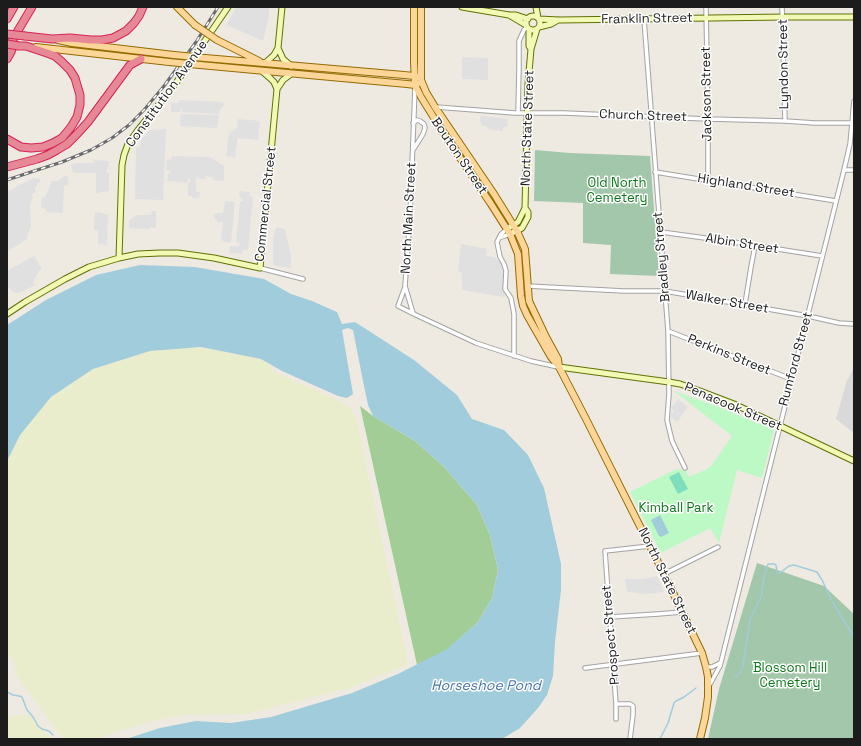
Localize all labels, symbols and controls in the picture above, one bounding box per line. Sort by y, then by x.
street label: Franklin Street [601,10,693,28]
street label: Lyndon Street [775,19,793,109]
street label: Constitution Avenue [123,37,211,151]
street label: Jackson Street [698,46,716,142]
street label: North State Street [518,70,538,186]
street label: Church Street [599,107,687,125]
street label: Bouton Street [428,115,490,197]
street label: Commercial Street [252,146,280,262]
street label: North Main Street [398,162,420,274]
street label: Highland Street [696,171,796,201]
park label: Old North Cemetery [587,175,647,206]
street label: Bradley Street [650,211,674,303]
street label: Albin Street [704,231,780,257]
street label: Walker Street [684,287,770,317]
street label: Rumford Street [776,310,816,408]
street label: Perkins Street [685,331,773,379]
street label: Penacook Street [682,379,784,435]
park label: Kimball Park [639,500,713,516]
street label: North State Street [634,525,700,637]
street label: Prospect Street [599,585,623,685]
park label: Blossom Hill Cemetery [753,660,827,691]
water label: Horseshoe Pond [431,678,541,694]

